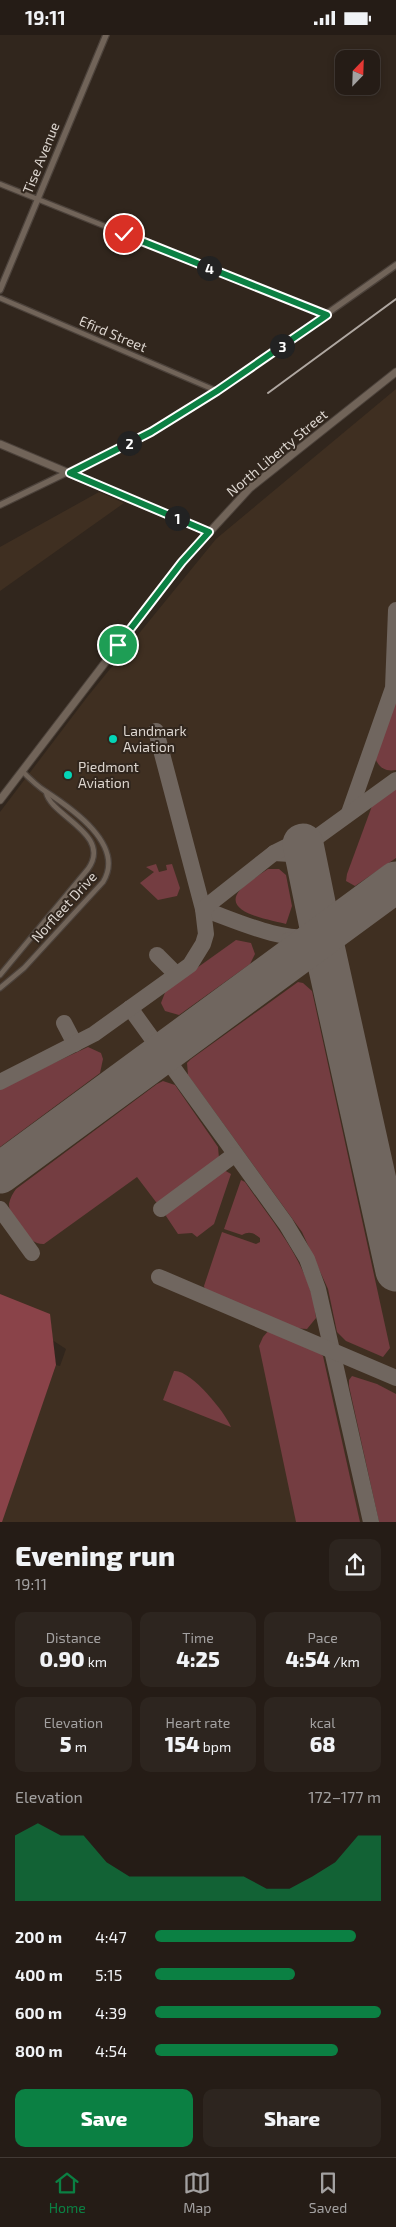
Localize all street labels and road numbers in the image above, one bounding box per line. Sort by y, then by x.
street label: Tise Avenue [18,119,63,196]
street label: Efird Street [77,312,150,355]
street label: North Liberty Street [223,406,331,500]
street label: Norfleet Drive [27,868,100,946]

